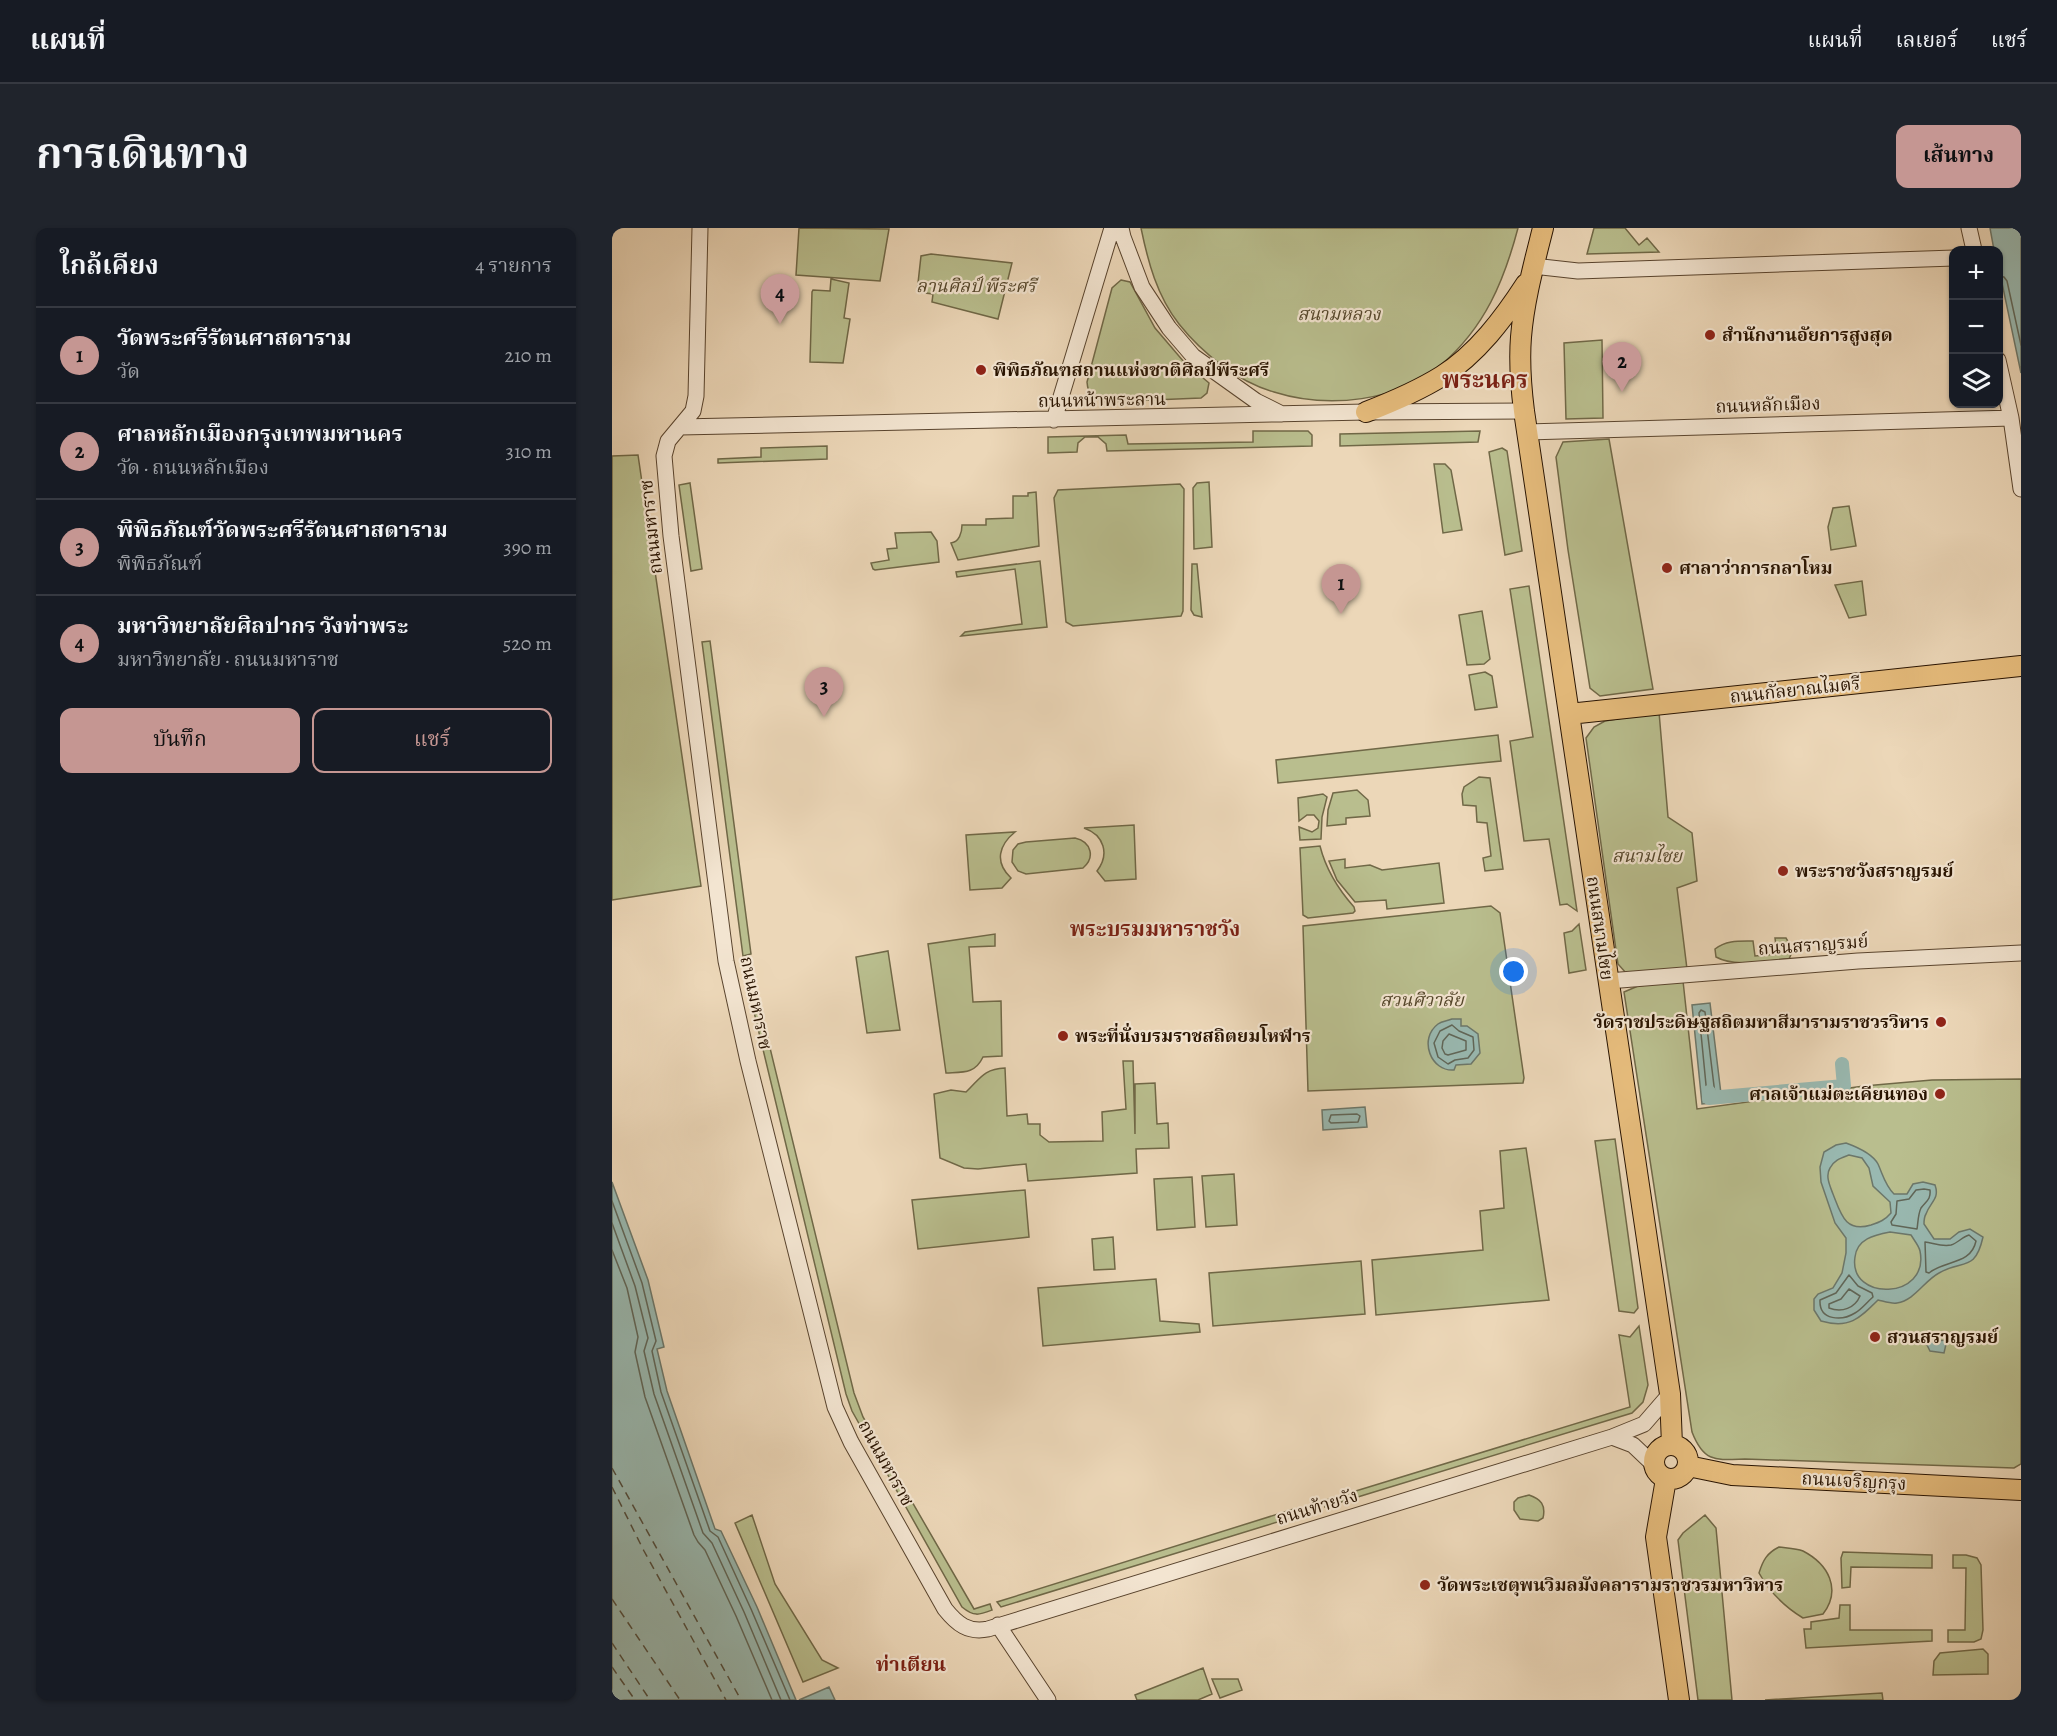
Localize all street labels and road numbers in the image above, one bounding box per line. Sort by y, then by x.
street label: ถนนหน้าพระลาน [1038,387,1166,413]
street label: ถนนหลักเมือง [1715,391,1821,419]
street label: ถนนมหาราช [634,479,668,575]
street label: ถนนกัลยาณไมตรี [1729,671,1861,709]
street label: ถนนสนามไชย [1581,874,1619,982]
street label: ถนนสราญรมย์ [1757,929,1869,961]
street label: ถนนมหาราช [734,954,778,1052]
street label: ถนนมหาราช [852,1416,920,1510]
street label: ถนนเจริญกรุง [1801,1466,1907,1496]
street label: ถนนท้ายวัง [1273,1483,1361,1531]

